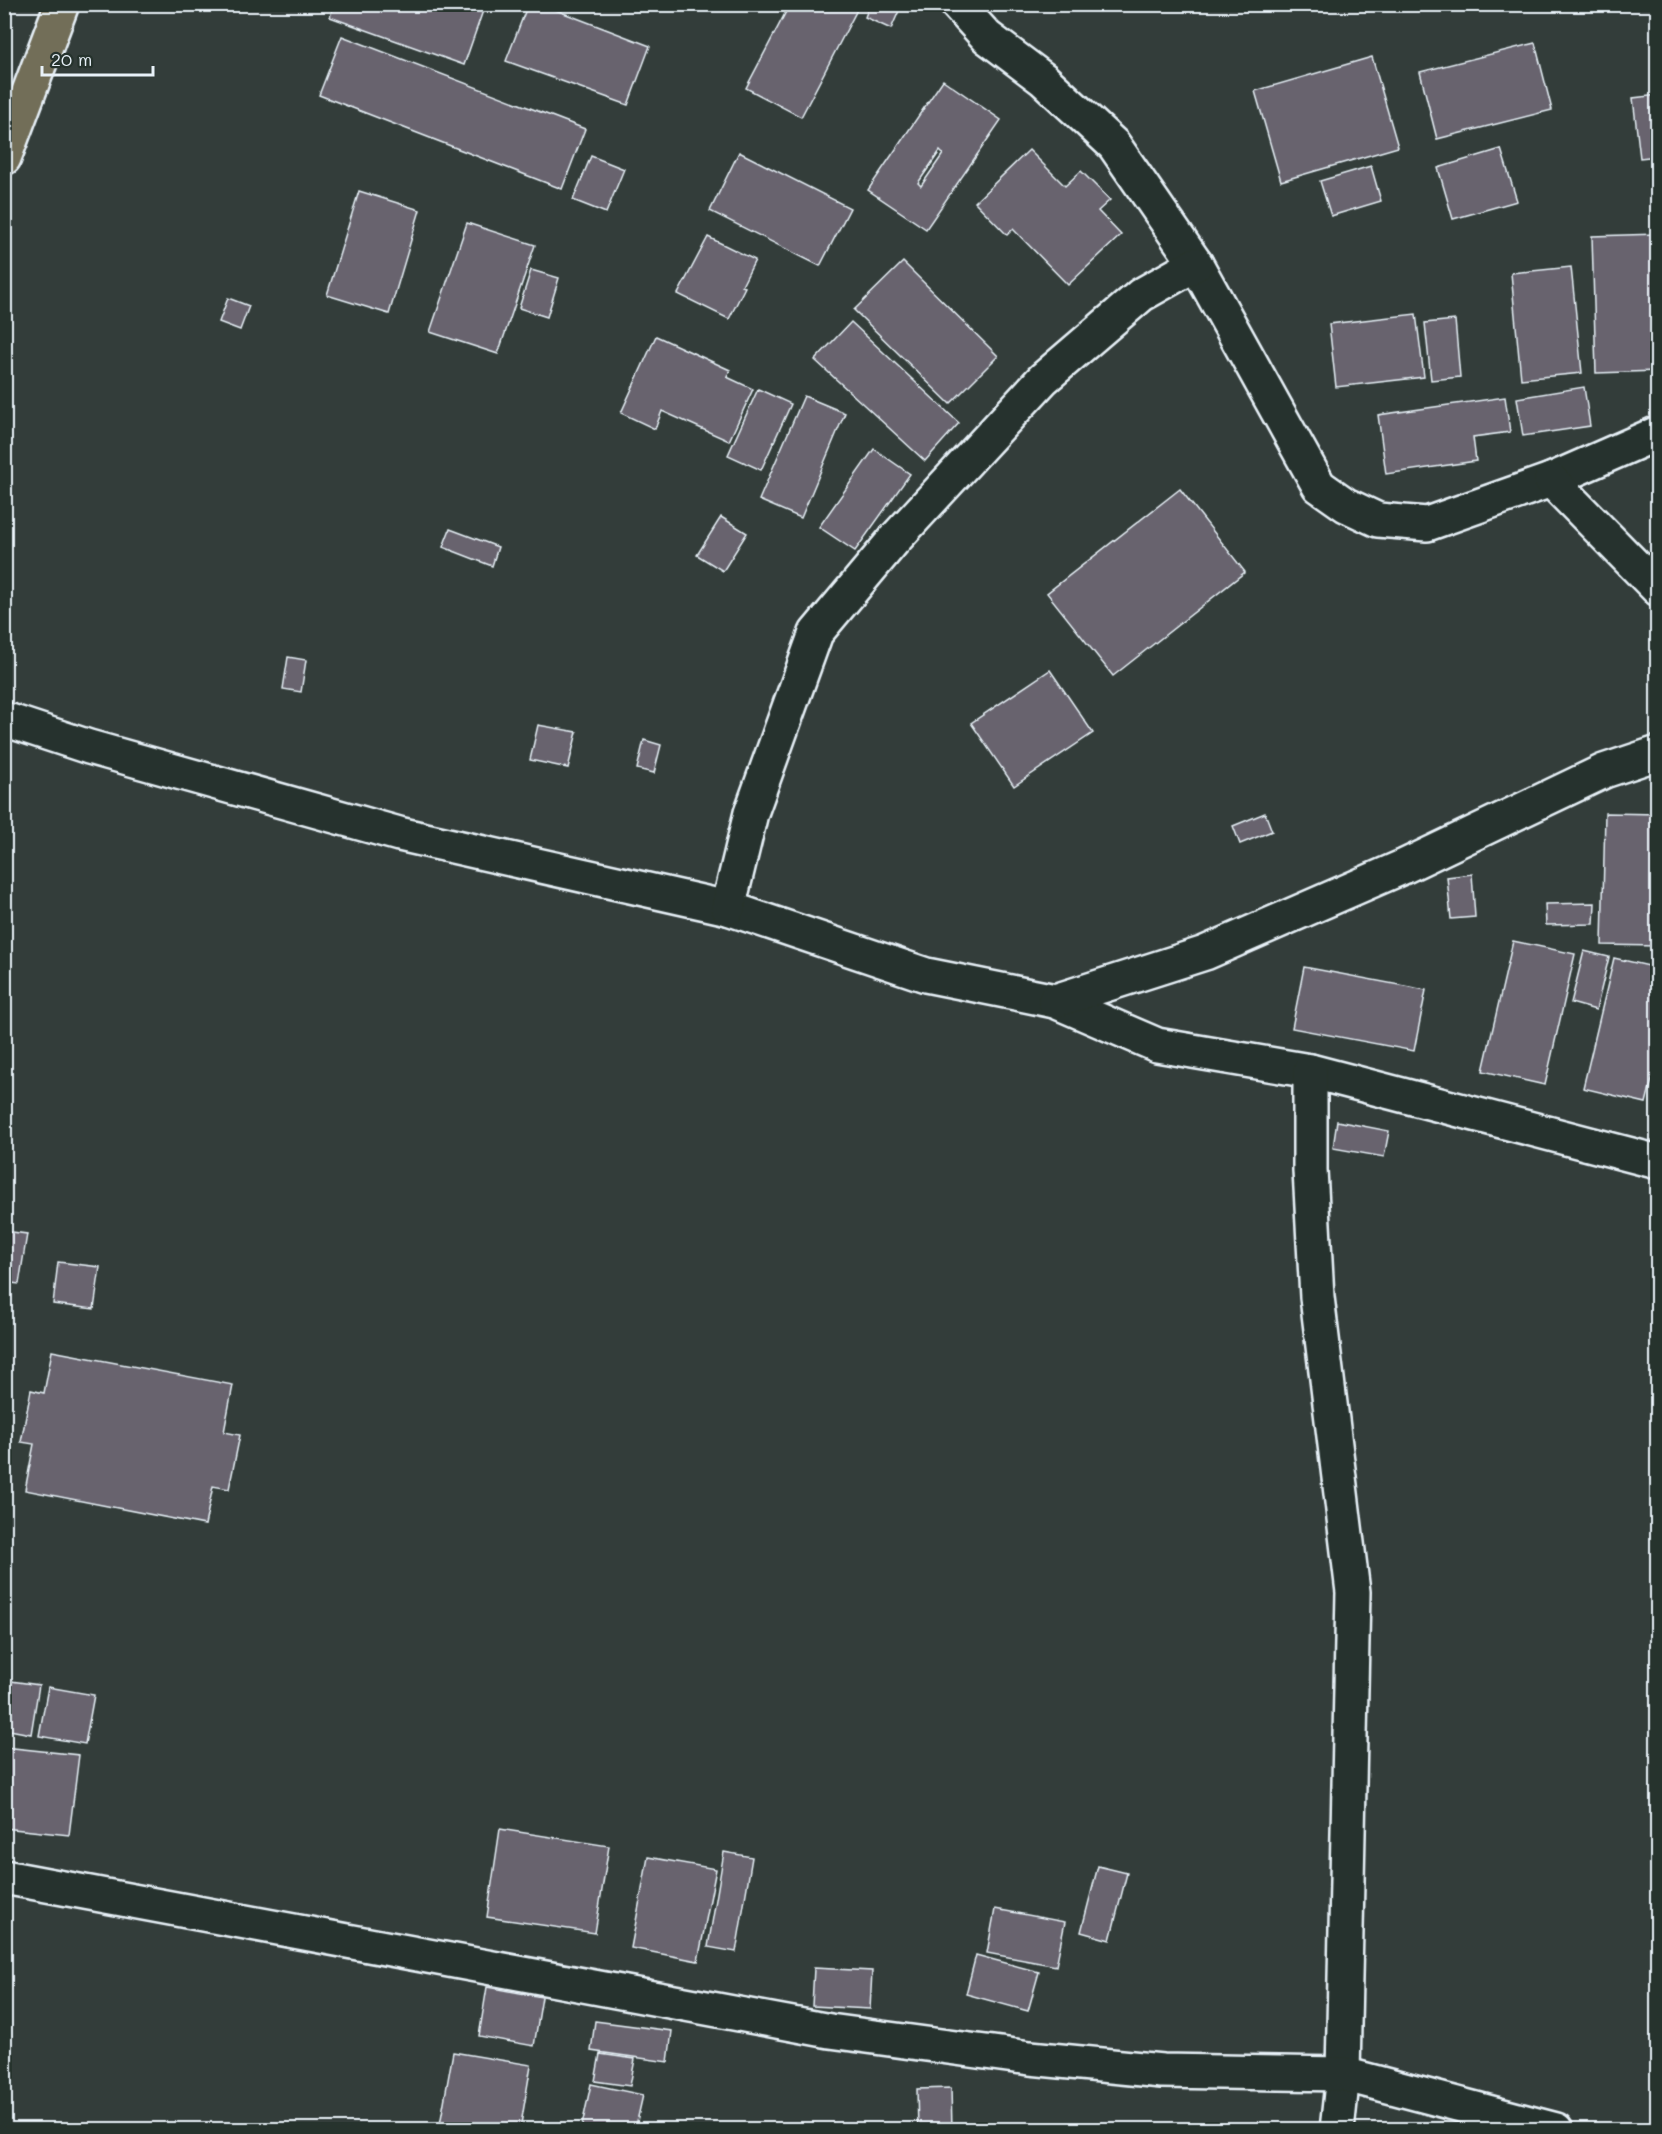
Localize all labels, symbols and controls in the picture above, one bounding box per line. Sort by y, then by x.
scale bar [42,39,153,77]
text: 20 m [51,47,92,71]

